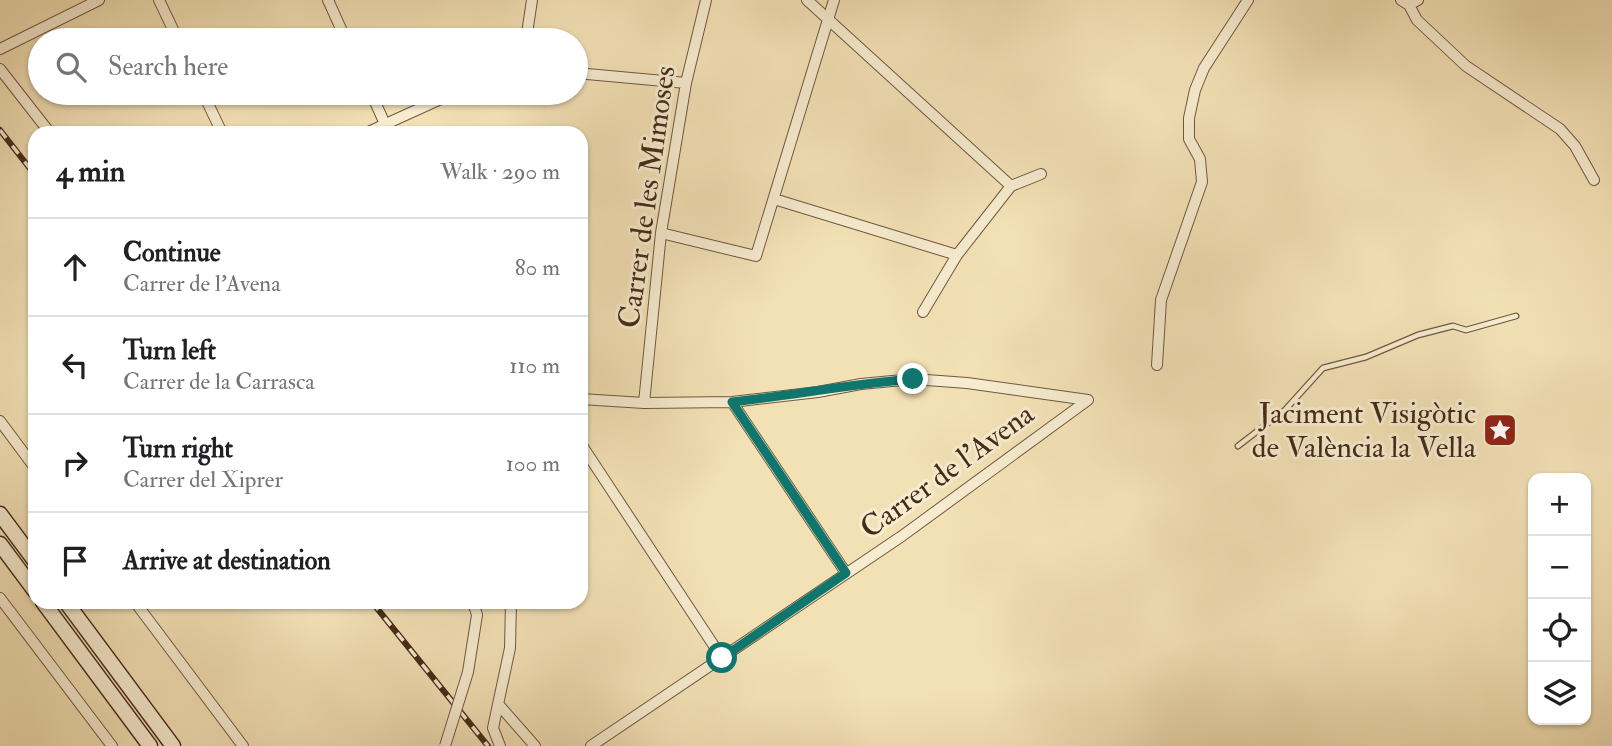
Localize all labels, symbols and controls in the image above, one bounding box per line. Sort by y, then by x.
search box [28,28,588,105]
icon: search [52,48,90,86]
text: Search here [108,51,228,83]
street label: Carrer de les Mimoses [610,63,684,331]
text: 4 min [56,153,125,190]
text: Walk · 290 m [440,157,560,186]
text: Continue [123,237,221,269]
icon: ahead [56,248,94,286]
text: 80 m [515,253,560,282]
text: Carrer de l'Avena [123,269,281,298]
text: Turn left [123,335,216,367]
icon: left [56,346,94,384]
text: 110 m [509,351,560,380]
route end [897,363,928,394]
text: Carrer de la Carrasca [123,367,315,396]
street label: Carrer de l'Avena [853,395,1042,546]
place label: Jaciment Visigòtic de València la Vella [1252,395,1477,466]
place icon: Jaciment Visigòtic de València la Vella [1481,411,1519,449]
text: Turn right [123,433,233,465]
icon: right [56,444,94,482]
text: 100 m [506,449,560,478]
text: Carrer del Xiprer [123,465,283,494]
map controls [1528,473,1591,725]
button: + [1528,473,1591,536]
button: − [1528,536,1591,599]
icon: arrive [56,542,94,580]
text: Arrive at destination [123,545,331,577]
button: locate [1528,599,1591,662]
route start [706,642,737,673]
button: layers [1528,662,1591,725]

